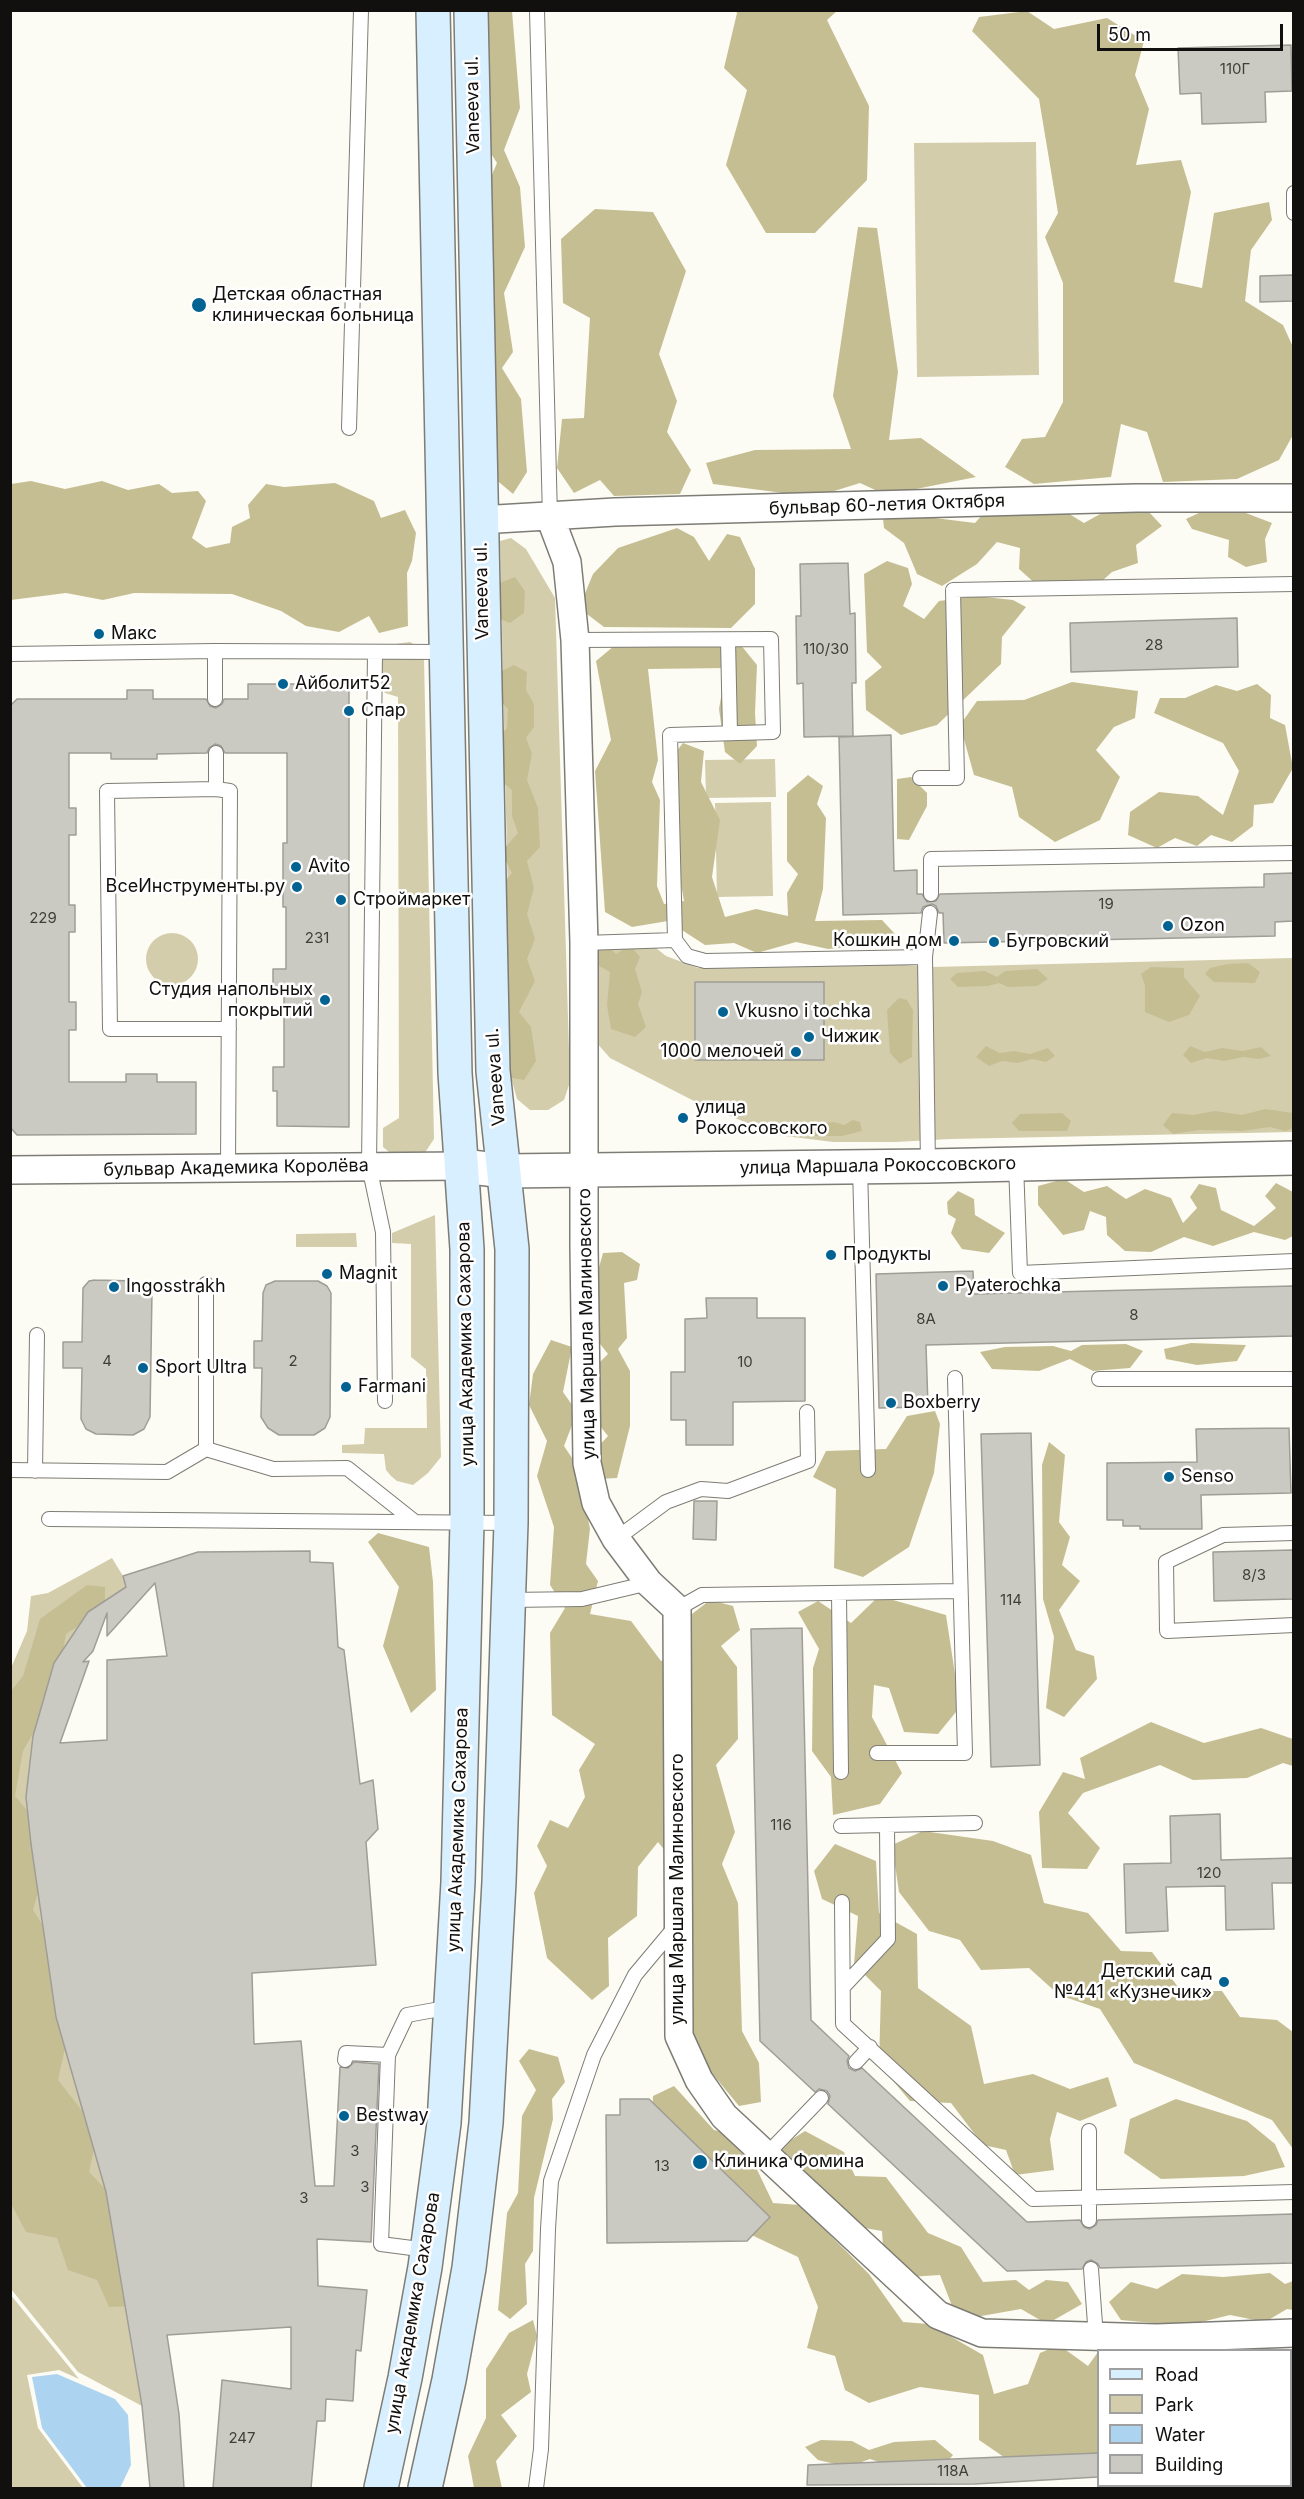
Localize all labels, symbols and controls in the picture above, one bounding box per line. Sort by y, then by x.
scale bar [1100,12,1286,50]
text: 50 m [1108,24,1151,45]
street label: Vaneeva ul. [461,56,485,154]
house number: 110Г [1220,60,1250,78]
place label: Детская областная клиническая больница [212,284,414,326]
marker: Детская областная клиническая больница [190,296,208,314]
street label: бульвар 60-летия Октября [769,490,1005,520]
street label: Vaneeva ul. [470,542,494,640]
place label: Макс [111,623,157,645]
marker: Макс [92,627,106,641]
house number: 28 [1145,636,1163,654]
house number: 110/30 [803,640,849,658]
place label: Айболит52 [295,673,391,695]
marker: Айболит52 [276,677,290,691]
place label: Спар [361,700,406,722]
marker: Спар [342,704,356,718]
place label: Avito [308,856,350,878]
marker: Avito [289,860,303,874]
place label: ВсеИнструменты.ру [106,876,285,898]
marker: ВсеИнструменты.ру [290,880,304,894]
place label: Строймаркет [353,889,470,911]
marker: Строймаркет [334,893,348,907]
house number: 19 [1098,895,1114,913]
house number: 229 [29,909,57,927]
place label: Ozon [1180,915,1225,937]
marker: Ozon [1161,919,1175,933]
house number: 231 [305,929,329,947]
place label: Кошкин дом [833,930,942,952]
place label: Бугровский [1006,931,1109,953]
marker: Кошкин дом [947,934,961,948]
marker: Бугровский [987,935,1001,949]
place label: Студия напольных покрытий [149,979,313,1022]
marker: Студия напольных покрытий [318,993,332,1007]
place label: Vkusno i tochka [735,1001,871,1023]
marker: Vkusno i tochka [716,1005,730,1019]
place label: Чижик [821,1026,879,1048]
street label: Vaneeva ul. [482,1027,510,1127]
marker: Чижик [802,1030,816,1044]
place label: 1000 мелочей [660,1041,784,1063]
marker: 1000 мелочей [789,1045,803,1059]
place label: улица Рокоссовского [695,1097,828,1140]
marker: улица Рокоссовского [676,1111,690,1125]
street label: улица Маршала Рокоссовского [739,1153,1017,1179]
street label: бульвар Академика Королёва [103,1155,369,1181]
street label: улица Маршала Малиновского [574,1188,600,1460]
street label: улица Академика Сахарова [453,1221,479,1467]
place label: Продукты [843,1244,931,1266]
marker: Продукты [824,1248,838,1262]
place label: Magnit [339,1263,397,1285]
marker: Magnit [320,1267,334,1281]
place label: Pyaterochka [955,1275,1061,1297]
place label: Ingosstrakh [126,1276,226,1298]
marker: Pyaterochka [936,1279,950,1293]
marker: Ingosstrakh [107,1280,121,1294]
house number: 8 [1129,1306,1139,1324]
house number: 8А [916,1310,936,1328]
house number: 4 [102,1352,112,1370]
house number: 2 [288,1352,298,1370]
house number: 10 [737,1353,753,1371]
place label: Sport Ultra [155,1357,247,1379]
marker: Sport Ultra [136,1361,150,1375]
place label: Farmani [358,1376,426,1398]
marker: Farmani [339,1380,353,1394]
place label: Boxberry [903,1392,981,1414]
marker: Boxberry [884,1396,898,1410]
place label: Senso [1181,1466,1234,1488]
marker: Senso [1162,1470,1176,1484]
house number: 8/3 [1242,1566,1266,1584]
house number: 114 [1000,1591,1022,1609]
street label: улица Академика Сахарова [443,1707,473,1953]
street label: улица Маршала Малиновского [667,1753,689,2025]
house number: 116 [770,1816,792,1834]
house number: 120 [1197,1864,1221,1882]
place label: Детский сад №441 «Кузнечик» [1054,1961,1212,2004]
marker: Детский сад №441 «Кузнечик» [1217,1975,1231,1989]
place label: Bestway [356,2105,429,2127]
marker: Bestway [337,2109,351,2123]
house number: 3 [350,2142,360,2160]
place label: Клиника Фомина [714,2151,864,2173]
marker: Клиника Фомина [691,2153,709,2171]
house number: 13 [654,2157,670,2175]
house number: 3 [360,2178,370,2196]
house number: 3 [299,2189,309,2207]
street label: улица Академика Сахарова [381,2190,445,2436]
legend [1097,2349,1292,2487]
text: Road [1155,2364,1198,2385]
text: Park [1155,2394,1194,2415]
text: Water [1155,2424,1205,2445]
house number: 247 [228,2429,256,2447]
text: Building [1155,2454,1223,2475]
house number: 118А [937,2462,969,2480]

